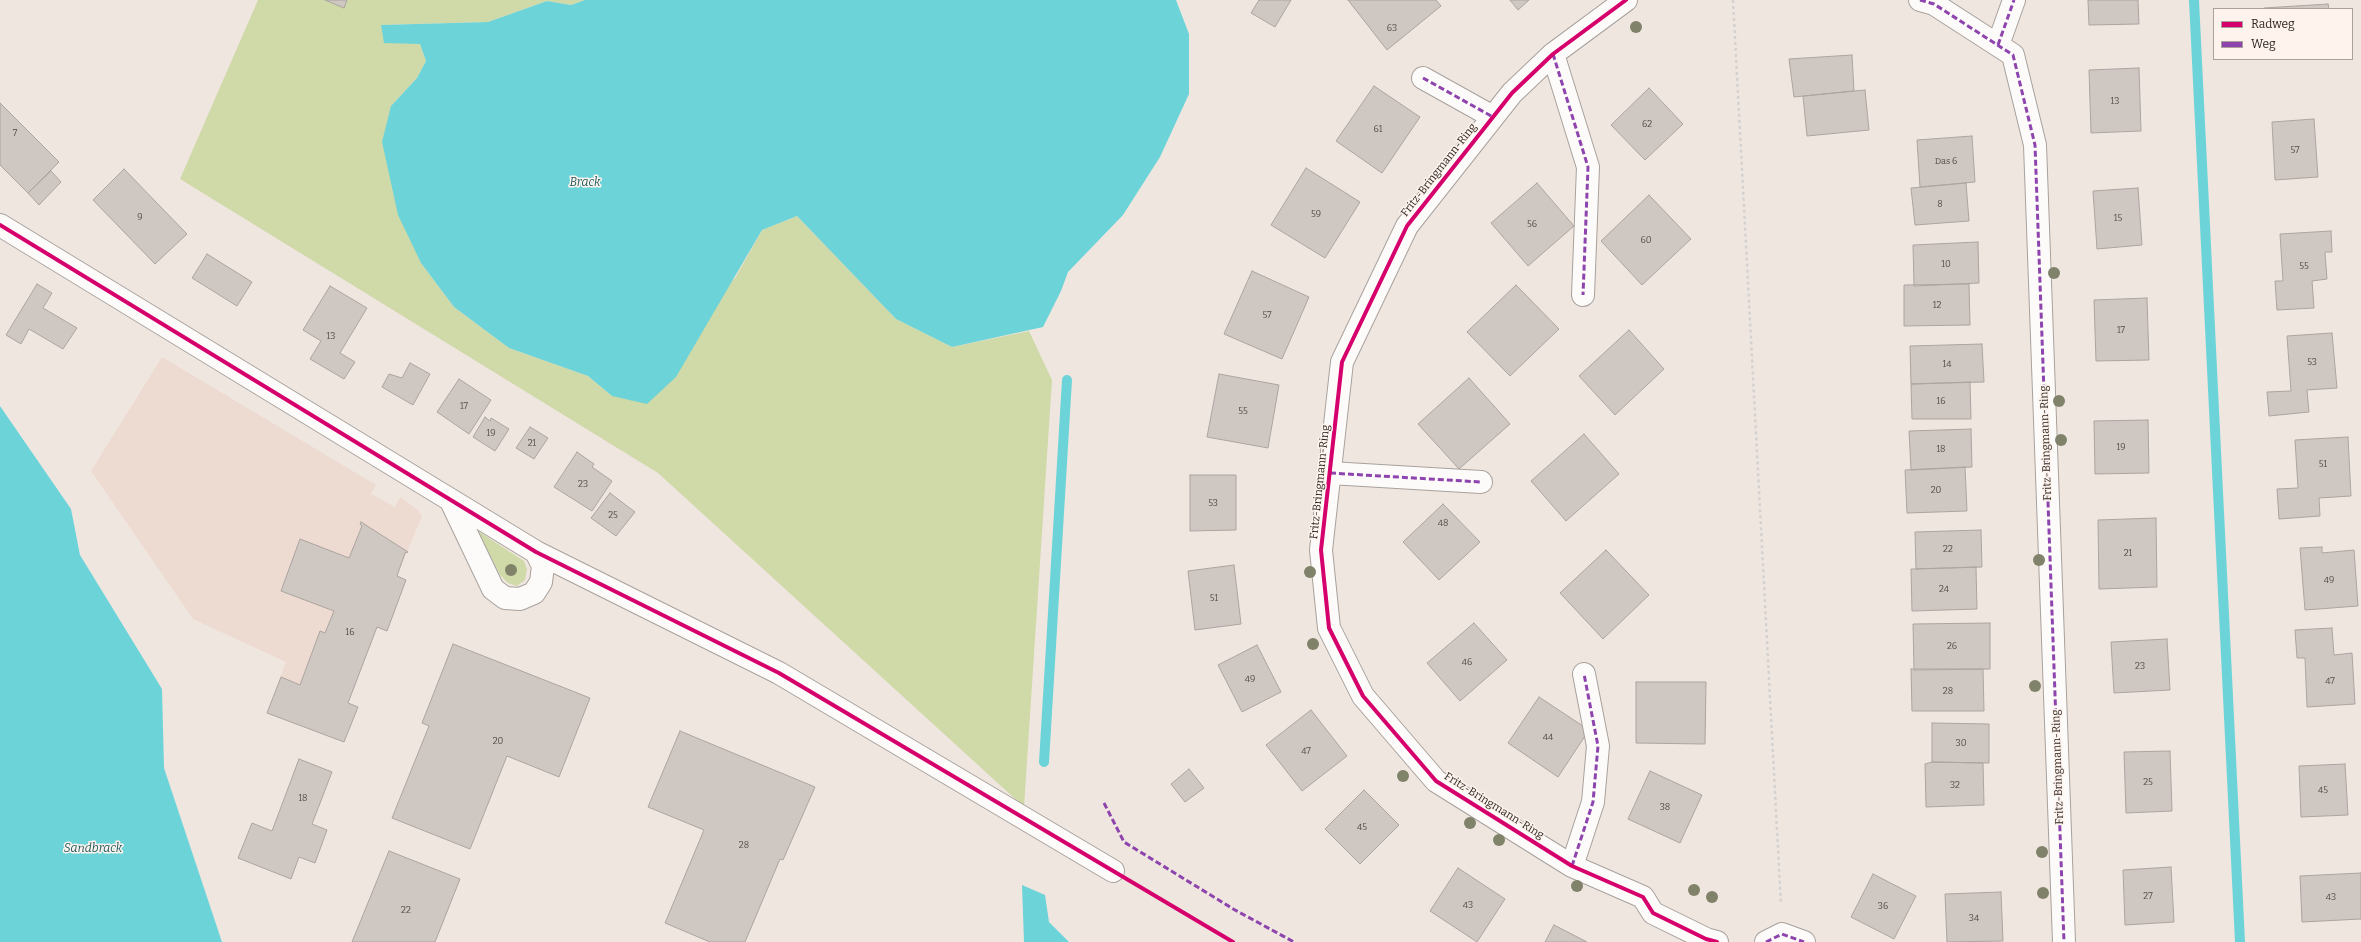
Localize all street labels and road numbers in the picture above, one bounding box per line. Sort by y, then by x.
street label: Fritz-Bringmann-Ring [1398,121,1480,219]
street label: Fritz-Bringmann-Ring [2037,385,2055,501]
street label: Fritz-Bringmann-Ring [1307,424,1333,540]
street label: Fritz-Bringmann-Ring [2049,709,2067,825]
street label: Fritz-Bringmann-Ring [1442,770,1546,842]

